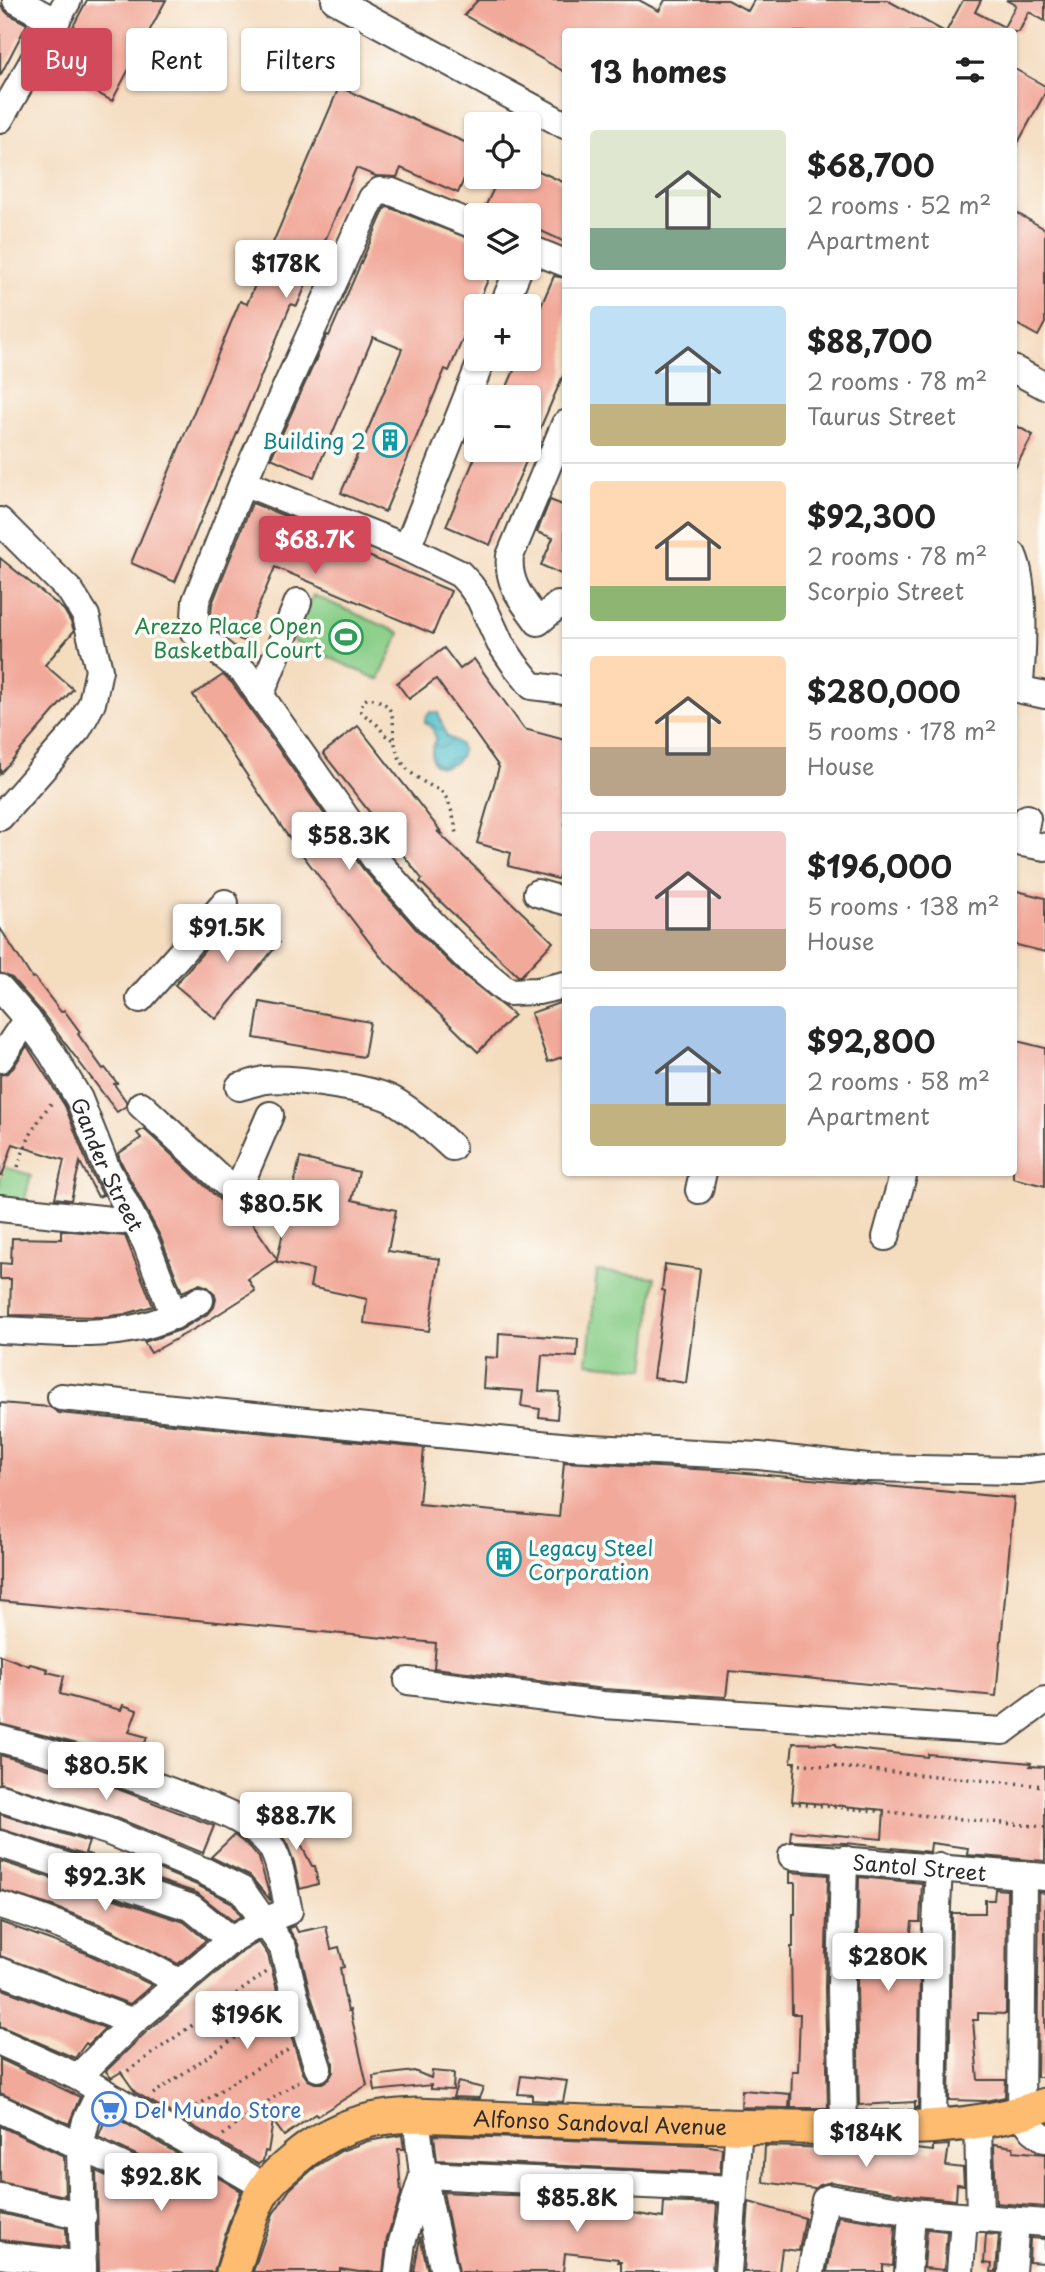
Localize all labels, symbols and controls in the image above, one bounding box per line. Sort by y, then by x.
chip: Buy [21,28,112,91]
chip: Rent [126,28,227,91]
chip: Filters [241,28,360,91]
text: 13 homes [590,48,727,93]
icon: filters [951,51,989,89]
map controls [464,112,541,462]
button: locate [464,112,541,189]
text: $68,700 [807,142,935,187]
icon: home [646,158,730,242]
text: 2 rooms · 52 m² [807,187,991,222]
button: layers [464,203,541,280]
text: Apartment [807,222,930,257]
pin: $178K [237,240,335,300]
text: $178K [251,245,321,280]
button: + [464,294,541,371]
text: $88,700 [807,318,932,363]
icon: home [646,334,730,418]
text: 2 rooms · 78 m² [807,363,987,398]
button: − [464,385,541,462]
text: Taurus Street [807,398,956,433]
building icon: Building 2 [371,421,409,459]
place label: Building 2 [262,424,366,456]
text: $92,300 [807,493,936,538]
icon: home [646,509,730,593]
pin: $68.7K [258,516,372,576]
text: $68.7K [275,521,355,556]
text: 2 rooms · 78 m² [807,538,987,573]
text: Scorpio Street [807,573,964,608]
place label: Arezzo Place Open Basketball Court [134,609,322,665]
sports icon: Arezzo Place Open Basketball Court [327,618,365,656]
text: $280,000 [807,668,961,713]
icon: home [646,684,730,768]
text: 5 rooms · 178 m² [807,713,997,748]
text: House [807,748,874,783]
pin: $58.3K [292,812,406,872]
text: $58.3K [308,817,390,852]
text: $196,000 [807,843,952,888]
icon: home [646,859,730,943]
text: 5 rooms · 138 m² [807,888,1000,923]
pin: $91.5K [170,904,284,964]
text: $91.5K [189,909,265,944]
text: House [807,923,874,958]
text: $92,800 [807,1018,935,1063]
icon: home [646,1034,730,1118]
text: 2 rooms · 58 m² [807,1063,990,1098]
street label: Gander Street [64,1092,153,1237]
text: Apartment [807,1098,930,1133]
pin: $80.5K [224,1180,338,1240]
text: $80.5K [239,1185,323,1220]
place label: Legacy Steel Corporation [528,1531,653,1587]
building icon: Legacy Steel Corporation [485,1540,523,1578]
pin: $80.5K [49,1742,163,1802]
text: $80.5K [64,1747,148,1782]
pin: $88.7K [239,1792,353,1852]
text: $88.7K [256,1797,336,1832]
street label: Santol Street [852,1845,988,1888]
pin: $92.3K [48,1854,162,1913]
text: $92.3K [64,1858,146,1893]
pin: $280K [839,1934,937,1993]
text: $280K [848,1938,928,1973]
pin: $196K [198,1992,296,2051]
text: $196K [211,1996,283,2031]
supermarket icon: Del Mundo Store [90,2090,128,2128]
place label: Del Mundo Store [134,2093,301,2125]
street label: Alfonso Sandoval Avenue [473,2101,727,2142]
pin: $184K [817,2110,915,2169]
text: $184K [830,2114,902,2149]
pin: $92.8K [104,2154,218,2213]
text: $92.8K [120,2158,202,2193]
pin: $85.8K [520,2174,634,2234]
text: $85.8K [536,2179,618,2214]

